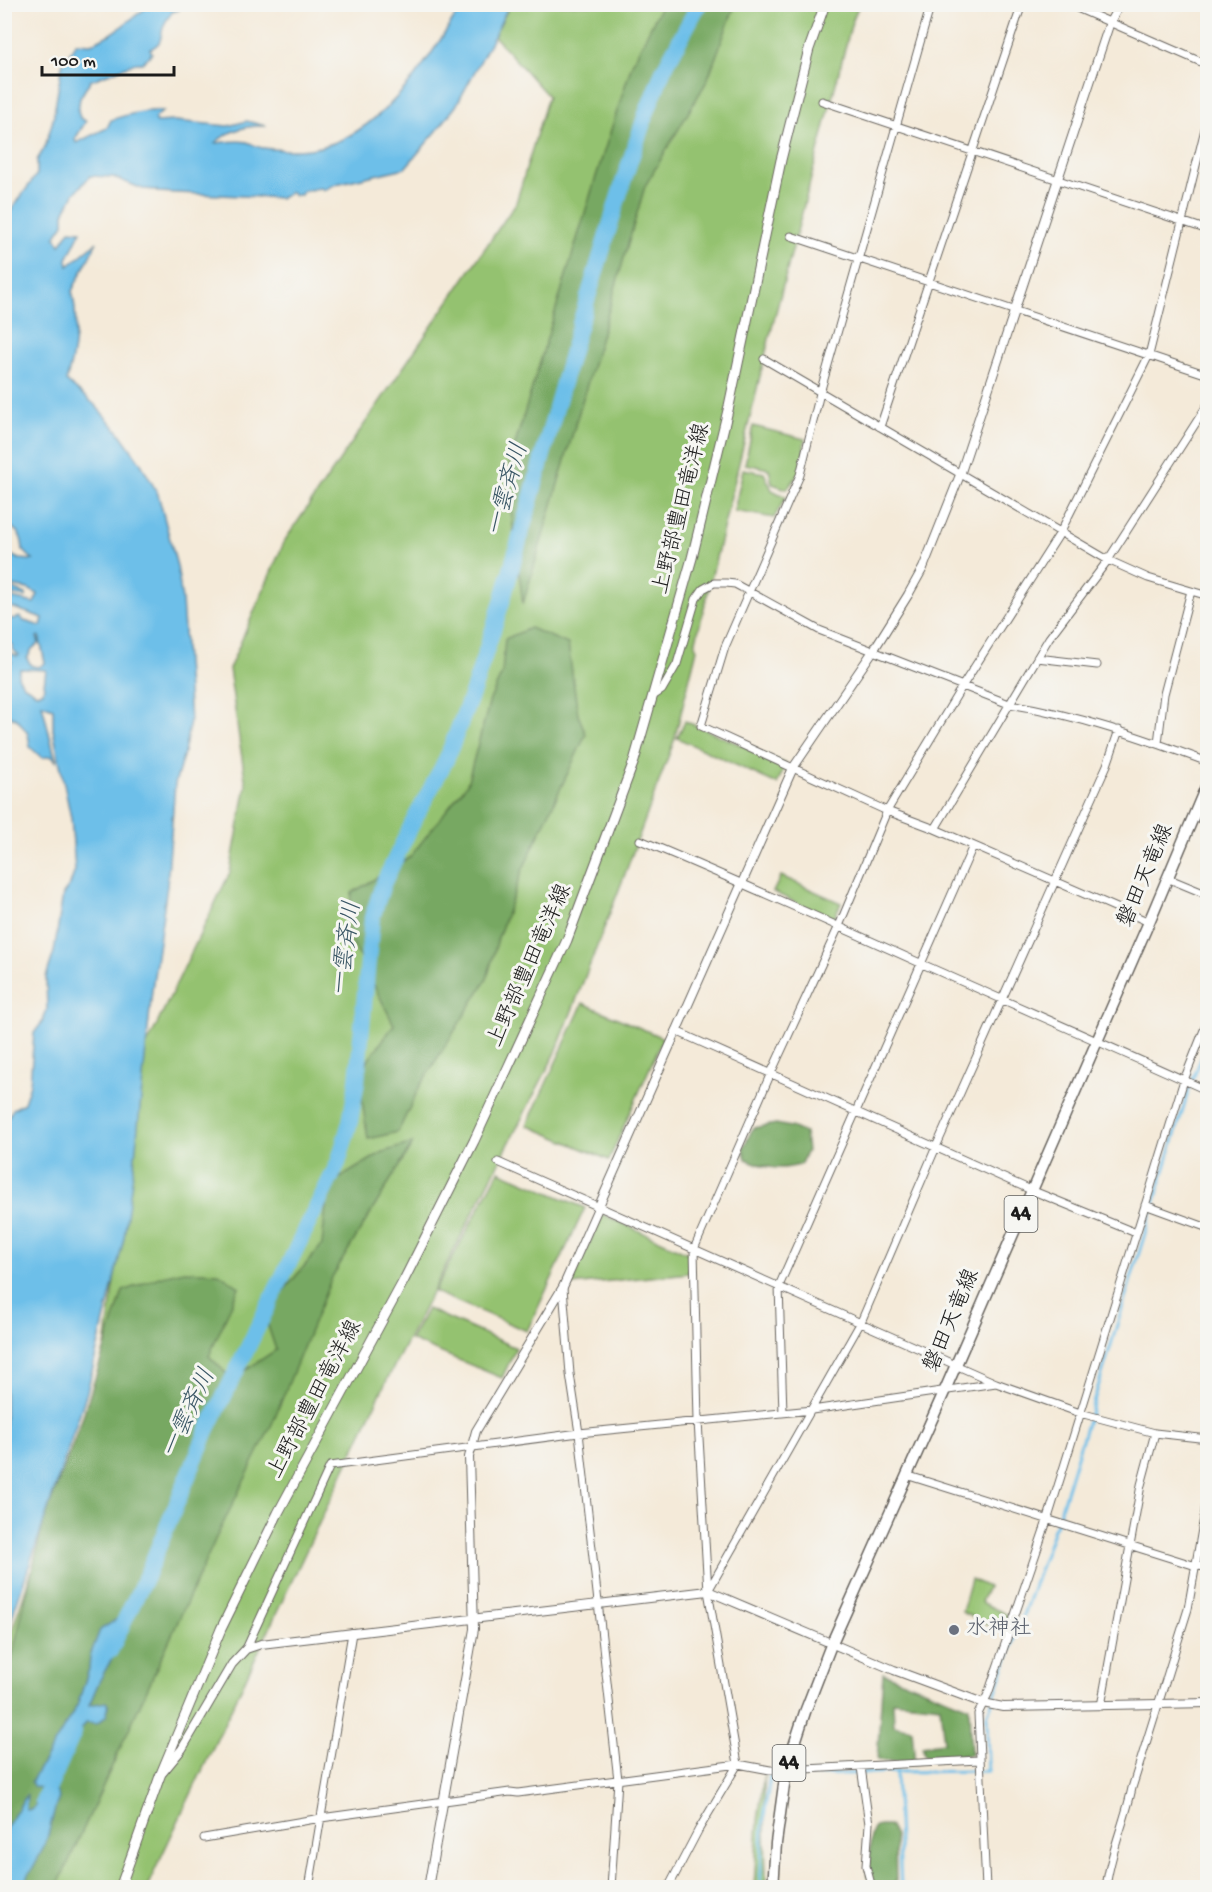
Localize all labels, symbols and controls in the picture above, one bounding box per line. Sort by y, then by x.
scale bar [42,39,174,77]
text: 100 m [50,52,96,73]
street label: 上野部豊田竜洋線 [648,420,717,598]
water label: 一雲斉川 [481,440,536,540]
street label: 磐田天竜線 [1113,820,1180,932]
street label: 上野部豊田竜洋線 [482,880,579,1052]
water label: 一雲斉川 [326,899,369,999]
road number: 44 [1004,1196,1038,1232]
street label: 磐田天竜線 [919,1265,986,1377]
street label: 上野部豊田竜洋線 [262,1316,369,1484]
water label: 一雲斉川 [156,1364,223,1464]
place label: 水神社 [966,1616,1032,1643]
marker: 水神社 [947,1623,961,1637]
road number: 44 [772,1745,806,1781]

